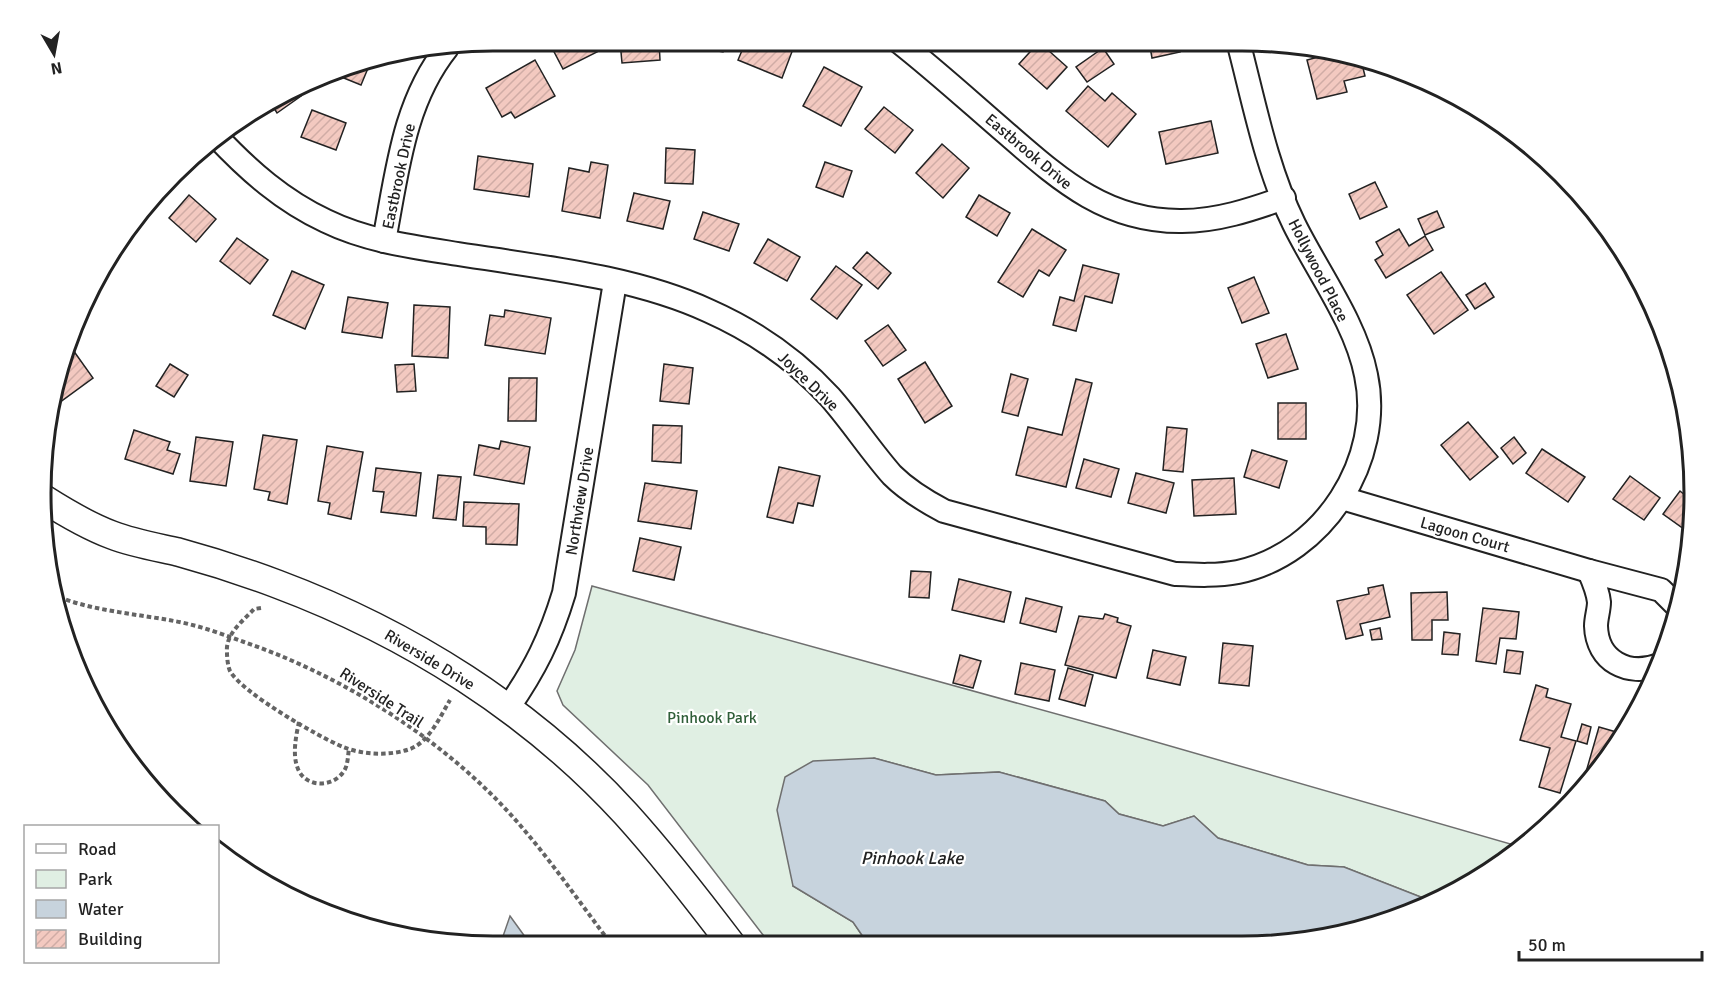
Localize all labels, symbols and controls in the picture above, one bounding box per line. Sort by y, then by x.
north arrow [24,24,84,84]
text: N [49,57,64,79]
street label: Eastbrook Drive [981,110,1076,194]
street label: Eastbrook Drive [378,121,420,231]
street label: Hollywood Place [1284,216,1353,325]
street label: Joyce Drive [774,348,843,416]
street label: Northview Drive [562,445,598,557]
street label: Lagoon Court [1418,513,1512,557]
street label: Riverside Drive [381,625,478,695]
street label: Riverside Trail [336,663,427,733]
park label: Pinhook Park [667,708,757,728]
legend [24,825,219,963]
text: Road [78,838,117,860]
water label: Pinhook Lake [861,847,964,869]
text: Park [78,868,113,890]
text: Water [78,898,124,920]
scale bar [1519,924,1702,962]
text: Building [78,928,142,950]
text: 50 m [1528,934,1566,956]

